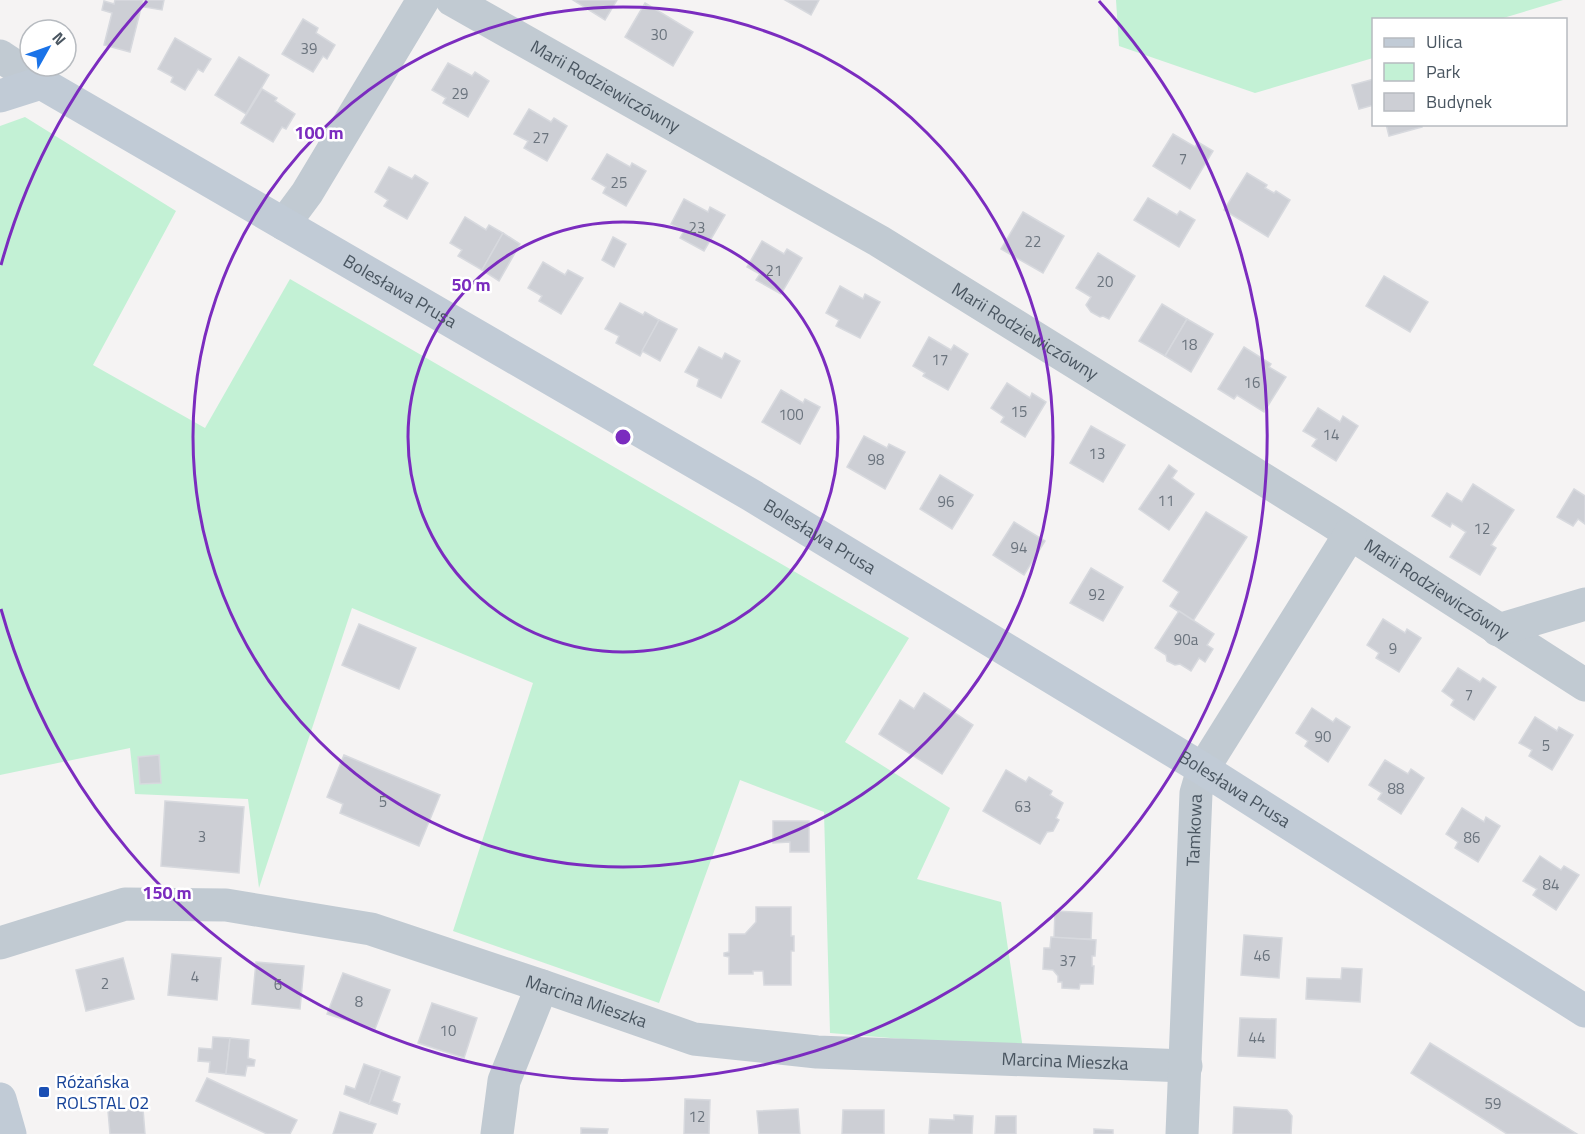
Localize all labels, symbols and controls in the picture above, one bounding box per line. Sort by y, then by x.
north arrow [18,18,78,78]
legend [1372,18,1567,126]
house number: 30 [651,23,667,46]
text: N [47,26,72,50]
text: Ulica [1426,28,1463,55]
street label: Marii Rodziewiczówny [526,33,686,139]
house number: 39 [301,37,317,60]
text: Park [1426,58,1461,85]
house number: 29 [452,82,468,105]
text: Budynek [1426,88,1493,115]
text: 100 m [294,119,344,146]
house number: 27 [533,126,549,149]
house number: 7 [1179,147,1187,170]
house number: 25 [611,171,627,194]
house number: 23 [689,216,705,239]
house number: 22 [1025,230,1041,253]
street label: Bolesława Prusa [338,247,462,334]
house number: 21 [766,259,782,282]
house number: 20 [1097,270,1113,293]
text: 50 m [451,271,491,298]
street label: Marii Rodziewiczówny [946,275,1104,387]
house number: 18 [1181,333,1197,356]
house number: 17 [932,348,948,371]
house number: 16 [1244,371,1260,394]
house number: 15 [1011,400,1027,423]
house number: 100 [778,403,804,426]
house number: 14 [1323,423,1339,446]
centre of rings [613,427,633,447]
house number: 13 [1089,442,1105,465]
house number: 98 [868,448,884,471]
house number: 11 [1158,489,1174,512]
house number: 96 [938,490,954,513]
street label: Bolesława Prusa [758,492,881,581]
house number: 12 [1474,517,1490,540]
street label: Marii Rodziewiczówny [1359,532,1515,646]
house number: 94 [1011,536,1027,559]
house number: 92 [1089,583,1105,606]
house number: 90a [1174,628,1199,651]
house number: 9 [1389,637,1397,660]
house number: 7 [1465,683,1473,706]
house number: 90 [1315,725,1331,748]
house number: 5 [1542,734,1550,757]
street label: Bolesława Prusa [1174,743,1296,834]
house number: 88 [1388,777,1404,800]
house number: 5 [379,790,387,813]
street label: Tamkowa [1179,793,1209,867]
house number: 63 [1015,795,1031,818]
house number: 3 [198,825,206,848]
house number: 86 [1464,826,1480,849]
house number: 84 [1543,873,1559,896]
text: 150 m [142,879,192,906]
house number: 46 [1254,944,1270,967]
house number: 37 [1060,949,1076,972]
house number: 4 [191,965,199,988]
street label: Marcina Mieszka [522,967,651,1035]
house number: 2 [101,972,109,995]
house number: 6 [274,973,282,996]
house number: 8 [355,990,363,1013]
house number: 10 [440,1019,456,1042]
house number: 44 [1249,1026,1265,1049]
street label: Marcina Mieszka [1001,1045,1129,1077]
place label: Różańska ROLSTAL 02 [56,1068,149,1116]
marker: Różańska ROLSTAL 02 [37,1085,51,1099]
house number: 59 [1485,1092,1501,1115]
house number: 12 [689,1105,705,1128]

